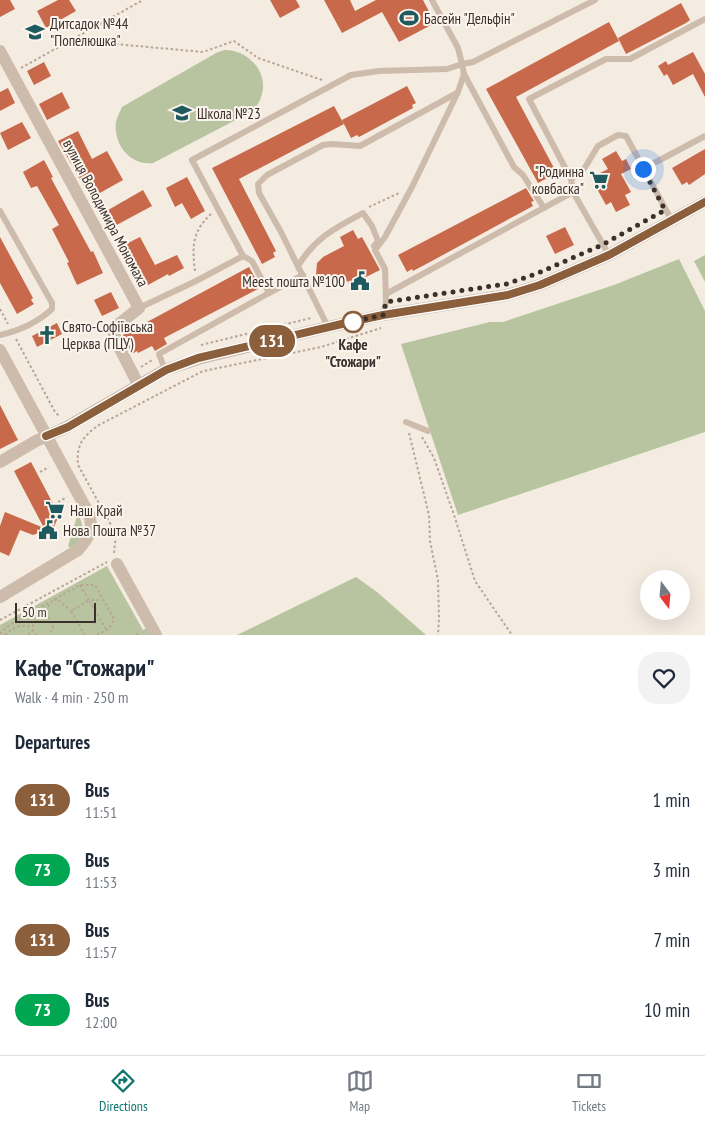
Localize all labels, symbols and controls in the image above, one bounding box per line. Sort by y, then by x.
sports icon: Басейн "Дельфін" [398,7,420,29]
place label: Басейн "Дельфін" [424,9,515,28]
place label: Дитсадок №44 "Попелюшка" [50,14,129,50]
school or university icon: Дитсадок №44 "Попелюшка" [24,21,46,43]
school or university icon: Школа №23 [171,102,193,124]
place label: Школа №23 [197,104,261,123]
street label: вулиця Володимира Мономаха [59,136,153,290]
your location [631,157,656,182]
place label: "Родинна ковбаска" [532,162,584,198]
supermarket icon: "Родинна ковбаска" [588,169,610,191]
public building icon: Meest пошта №100 [349,270,371,292]
place label: Meest пошта №100 [242,272,345,291]
marker: Кафе "Стожари" [342,311,364,333]
place label: Свято-Софіївська Церква (ПЦУ) [62,317,153,353]
church icon: Свято-Софіївська Церква (ПЦУ) [36,324,58,346]
line badge: 131 [243,325,301,357]
text: 131 [259,329,285,352]
place label: Кафе "Стожари" [325,335,381,371]
supermarket icon: Наш Край [44,499,66,521]
place label: Наш Край [70,501,123,520]
public building icon: Нова Пошта №37 [37,519,59,541]
place label: Нова Пошта №37 [63,521,156,540]
north arrow [640,570,690,620]
map controls [640,570,690,620]
scale bar [15,600,96,623]
text: 50 m [22,603,47,621]
text: Кафе "Стожари" [15,652,155,683]
button: heart [638,652,690,704]
text: Walk · 4 min · 250 m [15,687,128,707]
text: Departures [15,730,90,754]
text: Bus [85,778,109,802]
text: 131 [30,788,55,811]
text: 1 min [653,788,690,812]
text: 11:51 [85,802,117,822]
text: Bus [85,848,109,872]
text: 73 [34,858,51,881]
text: 3 min [653,858,690,882]
text: 11:53 [85,872,117,892]
text: Bus [85,918,109,942]
text: 131 [30,928,55,951]
text: 7 min [653,928,690,952]
text: 11:57 [85,942,117,962]
text: Bus [85,988,109,1012]
text: 73 [34,998,51,1021]
text: 10 min [644,998,690,1022]
text: 12:00 [85,1012,117,1032]
tab: Directions [99,1067,148,1115]
tab: Map [346,1067,374,1115]
tab: Tickets [572,1067,606,1115]

